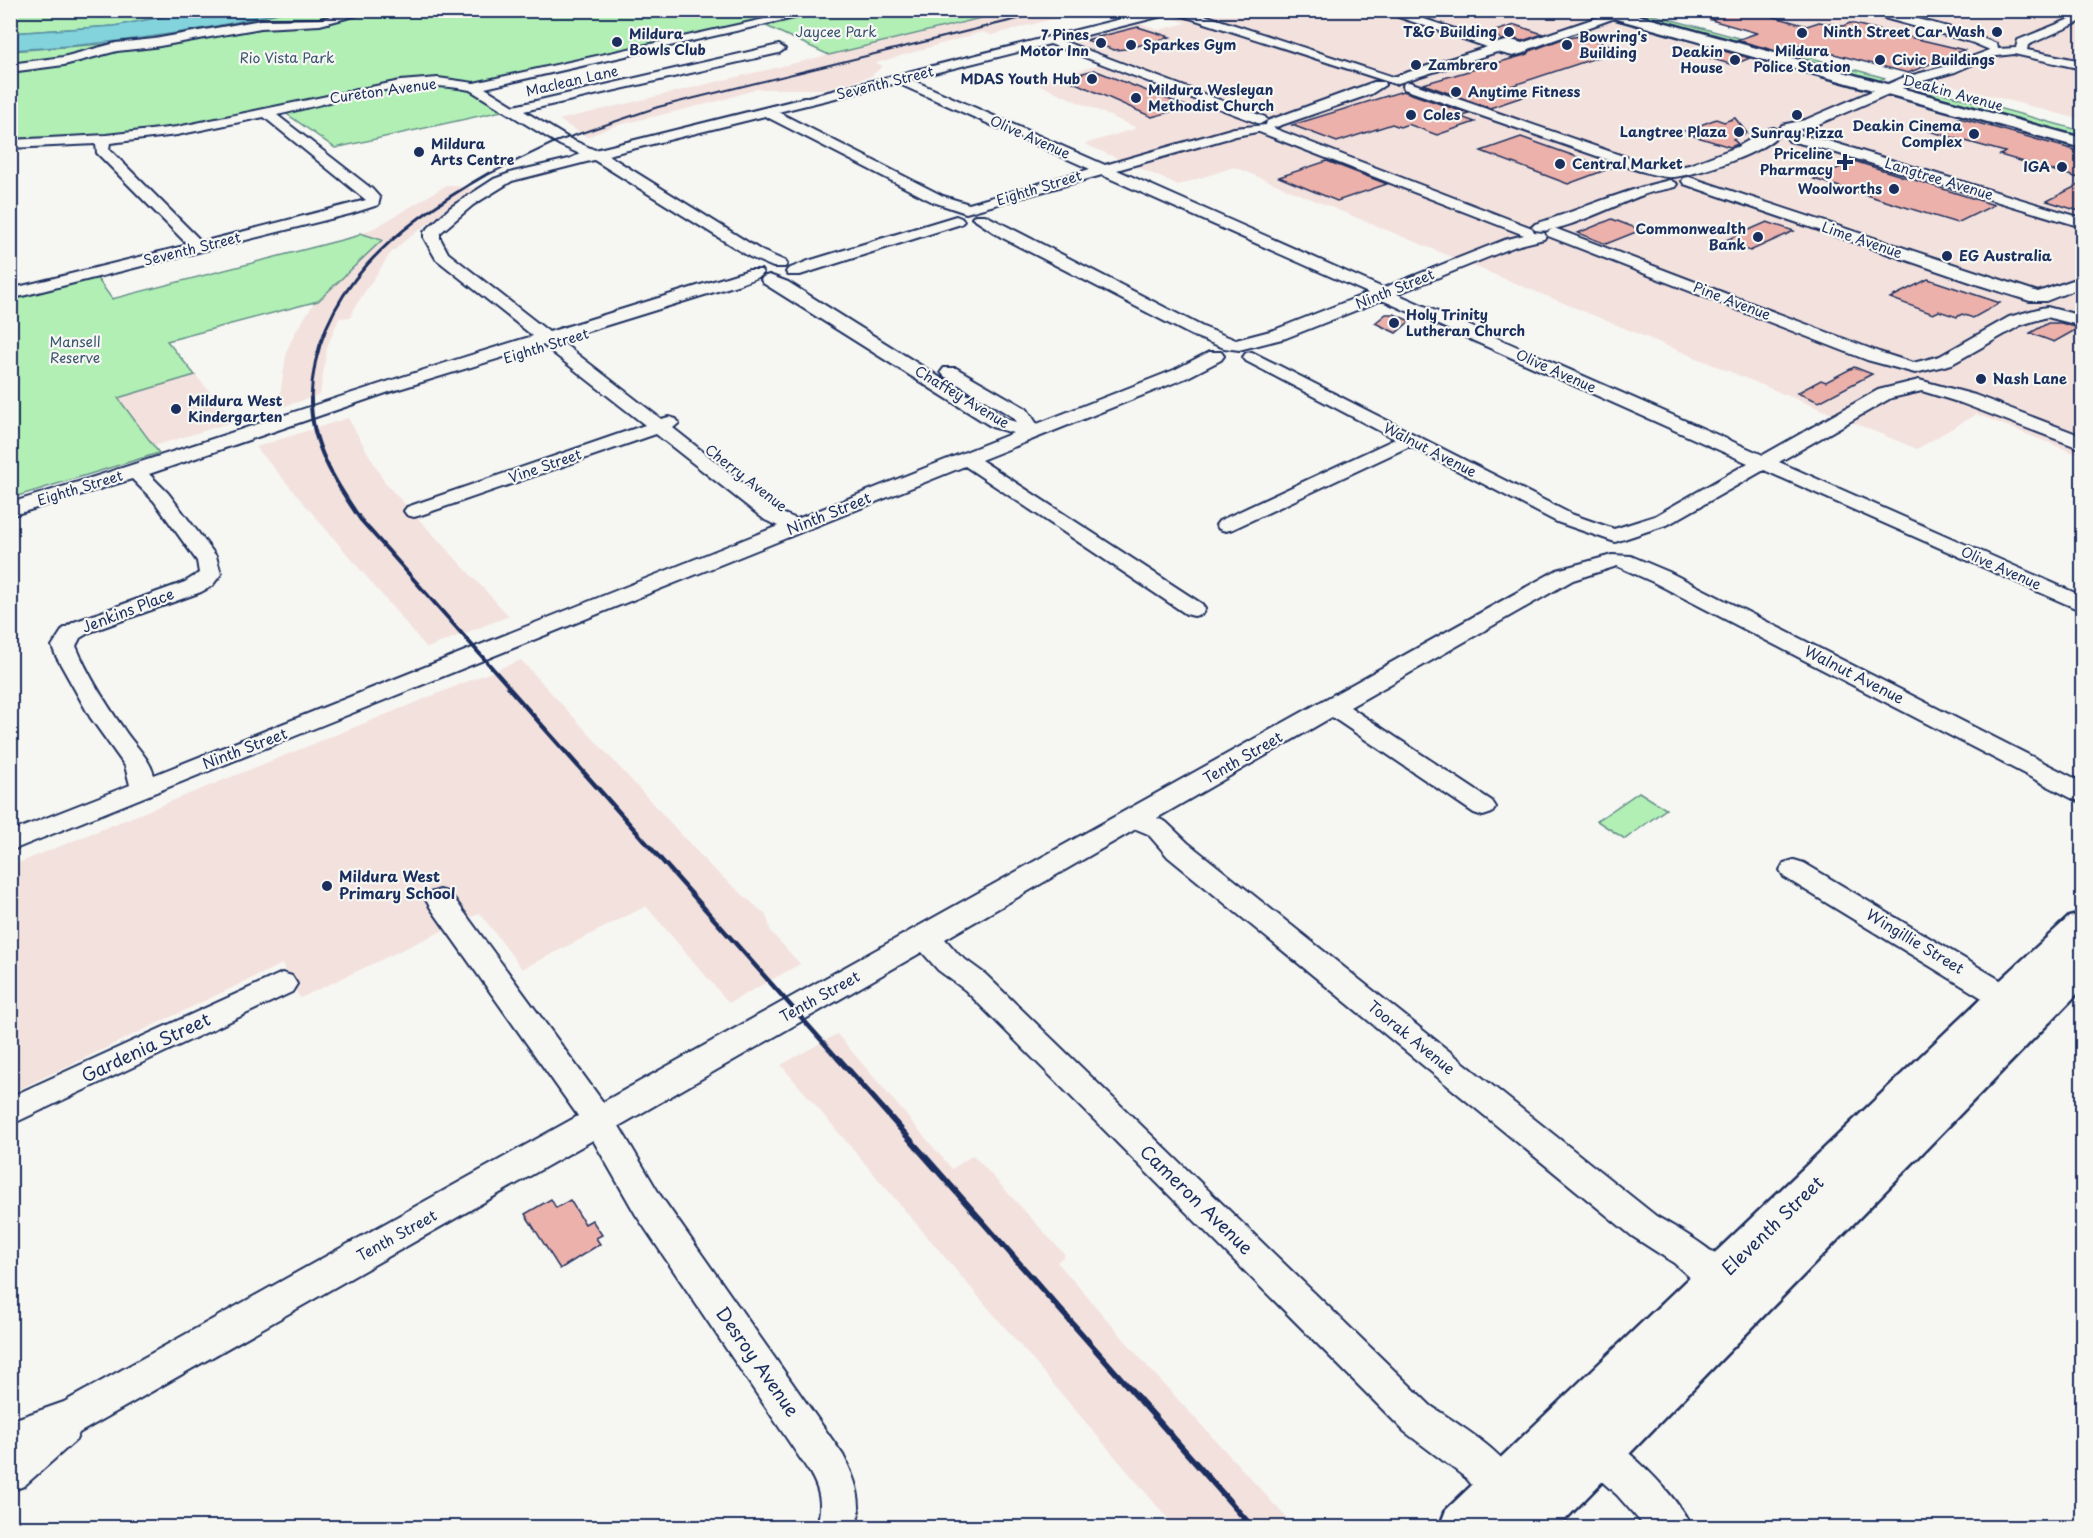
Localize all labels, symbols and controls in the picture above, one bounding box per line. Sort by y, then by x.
park label: Jaycee Park [795,21,877,42]
place label: T&G Building [1403,21,1497,42]
place label: Ninth Street Car Wash [1823,21,1985,42]
place label: Mildura Bowls Club [629,23,706,60]
place label: 7 Pines Motor Inn [1020,24,1089,61]
marker: T&G Building [1502,25,1516,39]
marker: Ninth Street Car Wash [1990,25,2004,39]
place label: Bowring's Building [1579,26,1648,63]
marker: Mildura Police Station [1795,26,1809,40]
place label: Sparkes Gym [1143,34,1236,55]
marker: Mildura Bowls Club [610,35,624,49]
marker: 7 Pines Motor Inn [1094,36,1108,50]
marker: Sparkes Gym [1124,38,1138,52]
marker: Bowring's Building [1560,38,1574,52]
place label: Mildura Police Station [1753,40,1851,77]
place label: Deakin House [1671,41,1723,78]
park label: Rio Vista Park [239,47,335,68]
place label: Civic Buildings [1892,49,1995,70]
marker: Deakin House [1728,53,1742,67]
marker: Civic Buildings [1873,53,1887,67]
place label: Zambrero [1428,54,1498,75]
marker: Zambrero [1409,58,1423,72]
street label: Maclean Lane [524,60,620,101]
street label: Seventh Street [834,60,936,105]
place label: MDAS Youth Hub [960,68,1080,89]
street label: Deakin Avenue [1901,69,2005,116]
marker: MDAS Youth Hub [1085,72,1099,86]
street label: Cureton Avenue [328,73,438,108]
place label: Mildura Wesleyan Methodist Church [1148,79,1274,116]
place label: Anytime Fitness [1468,81,1580,102]
marker: Anytime Fitness [1449,85,1463,99]
marker: Mildura Wesleyan Methodist Church [1129,91,1143,105]
place label: Coles [1423,104,1461,125]
marker: Coles [1404,108,1418,122]
marker: Sunray Pizza [1790,108,1804,122]
street label: Olive Avenue [987,110,1074,164]
place label: Deakin Cinema Complex [1852,115,1962,152]
place label: Langtree Plaza [1620,121,1727,142]
place label: Sunray Pizza [1750,122,1844,143]
marker: Langtree Plaza [1732,125,1746,139]
marker: Deakin Cinema Complex [1967,127,1981,141]
place label: Mildura Arts Centre [430,133,515,170]
place label: Priceline Pharmacy [1760,143,1833,180]
marker: Mildura Arts Centre [412,145,426,159]
street label: Langtree Avenue [1882,152,1996,205]
place label: Central Market [1572,153,1683,174]
marker: Priceline Pharmacy [1838,155,1852,169]
place label: IGA [2023,156,2050,177]
marker: Central Market [1553,157,1567,171]
marker: IGA [2055,160,2069,174]
street label: Eighth Street [994,165,1084,210]
place label: Woolworths [1798,178,1882,199]
marker: Woolworths [1887,182,1901,196]
street label: Lime Avenue [1819,216,1906,263]
place label: Commonwealth Bank [1635,218,1747,255]
street label: Seventh Street [141,226,243,271]
marker: Commonwealth Bank [1751,230,1765,244]
place label: EG Australia [1959,245,2052,266]
marker: EG Australia [1940,249,1954,263]
street label: Ninth Street [1352,263,1438,314]
street label: Pine Avenue [1690,276,1774,325]
place label: Holy Trinity Lutheran Church [1406,304,1525,341]
marker: Holy Trinity Lutheran Church [1387,316,1401,330]
street label: Eighth Street [501,323,591,368]
park label: Mansell Reserve [49,331,101,368]
street label: Olive Avenue [1513,344,1600,398]
street label: Chaffey Avenue [911,360,1014,433]
place label: Nash Lane [1993,368,2067,389]
marker: Nash Lane [1974,372,1988,386]
place label: Mildura West Kindergarten [188,390,283,427]
marker: Mildura West Kindergarten [169,402,183,416]
street label: Walnut Avenue [1380,417,1481,482]
street label: Cherry Avenue [701,439,792,517]
street label: Vine Street [506,443,584,488]
street label: Eighth Street [35,465,125,510]
street label: Ninth Street [783,485,874,540]
street label: Olive Avenue [1958,541,2045,595]
street label: Jenkins Place [78,581,177,638]
street label: Walnut Avenue [1801,639,1909,709]
street label: Ninth Street [199,721,290,774]
street label: Tenth Street [1198,725,1286,789]
place label: Mildura West Primary School [339,864,455,904]
marker: Mildura West Primary School [320,879,334,893]
street label: Wingillie Street [1862,902,1969,979]
street label: Tenth Street [775,964,864,1027]
street label: Toorak Avenue [1363,994,1461,1079]
street label: Gardenia Street [76,1005,214,1088]
street label: Cameron Avenue [1134,1138,1260,1260]
street label: Eleventh Street [1715,1169,1829,1281]
street label: Tenth Street [352,1203,441,1266]
street label: Desroy Avenue [710,1300,806,1422]

